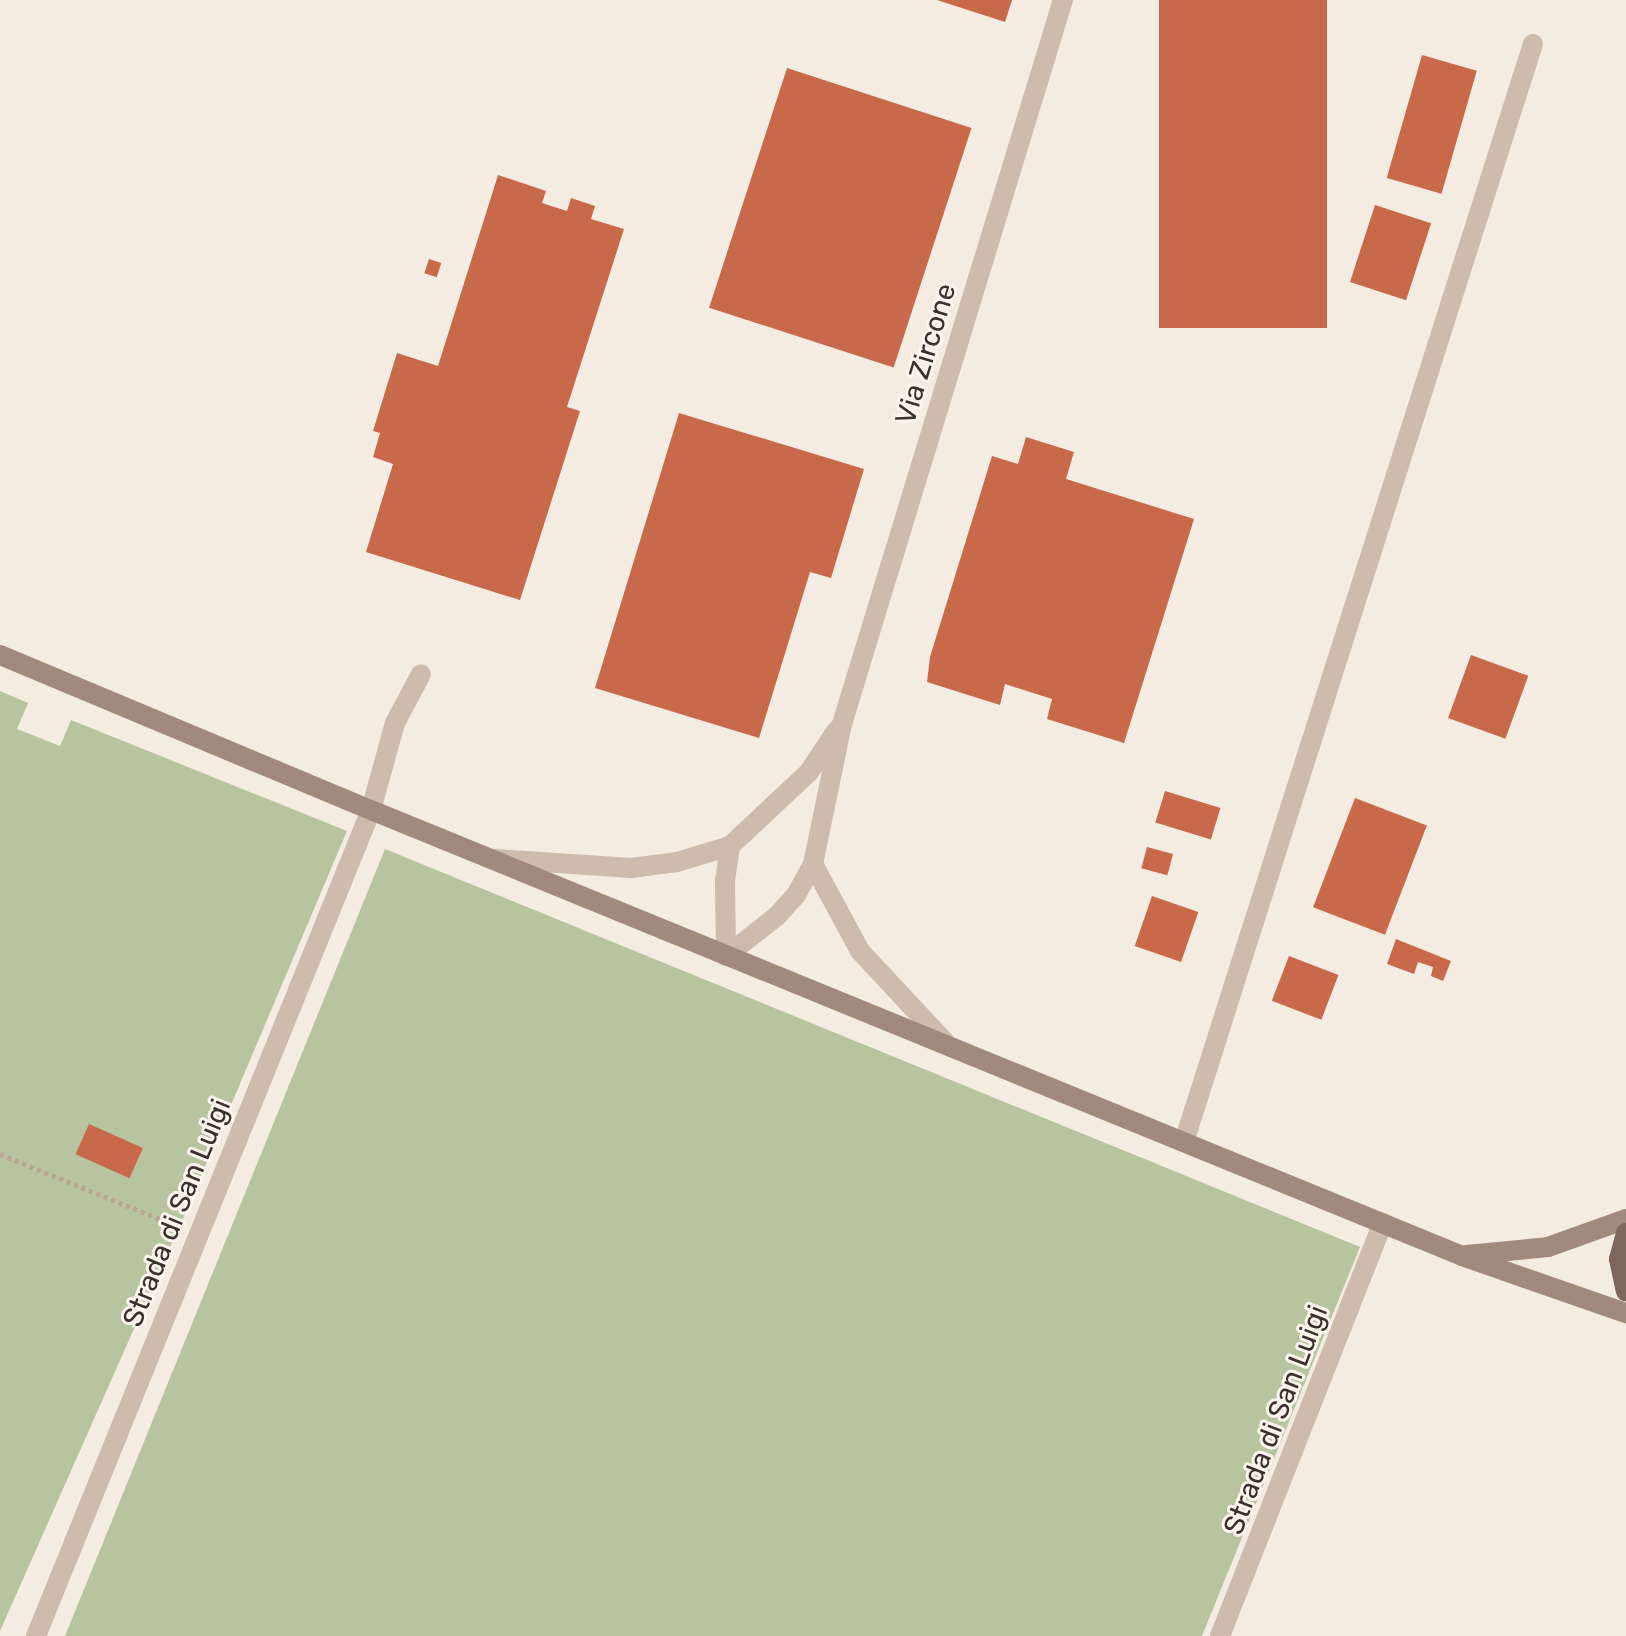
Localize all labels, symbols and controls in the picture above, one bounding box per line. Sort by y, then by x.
street label: Via Zircone [889,280,963,428]
street label: Strada di San Luigi [116,1094,238,1332]
street label: Strada di San Luigi [1217,1301,1335,1539]

